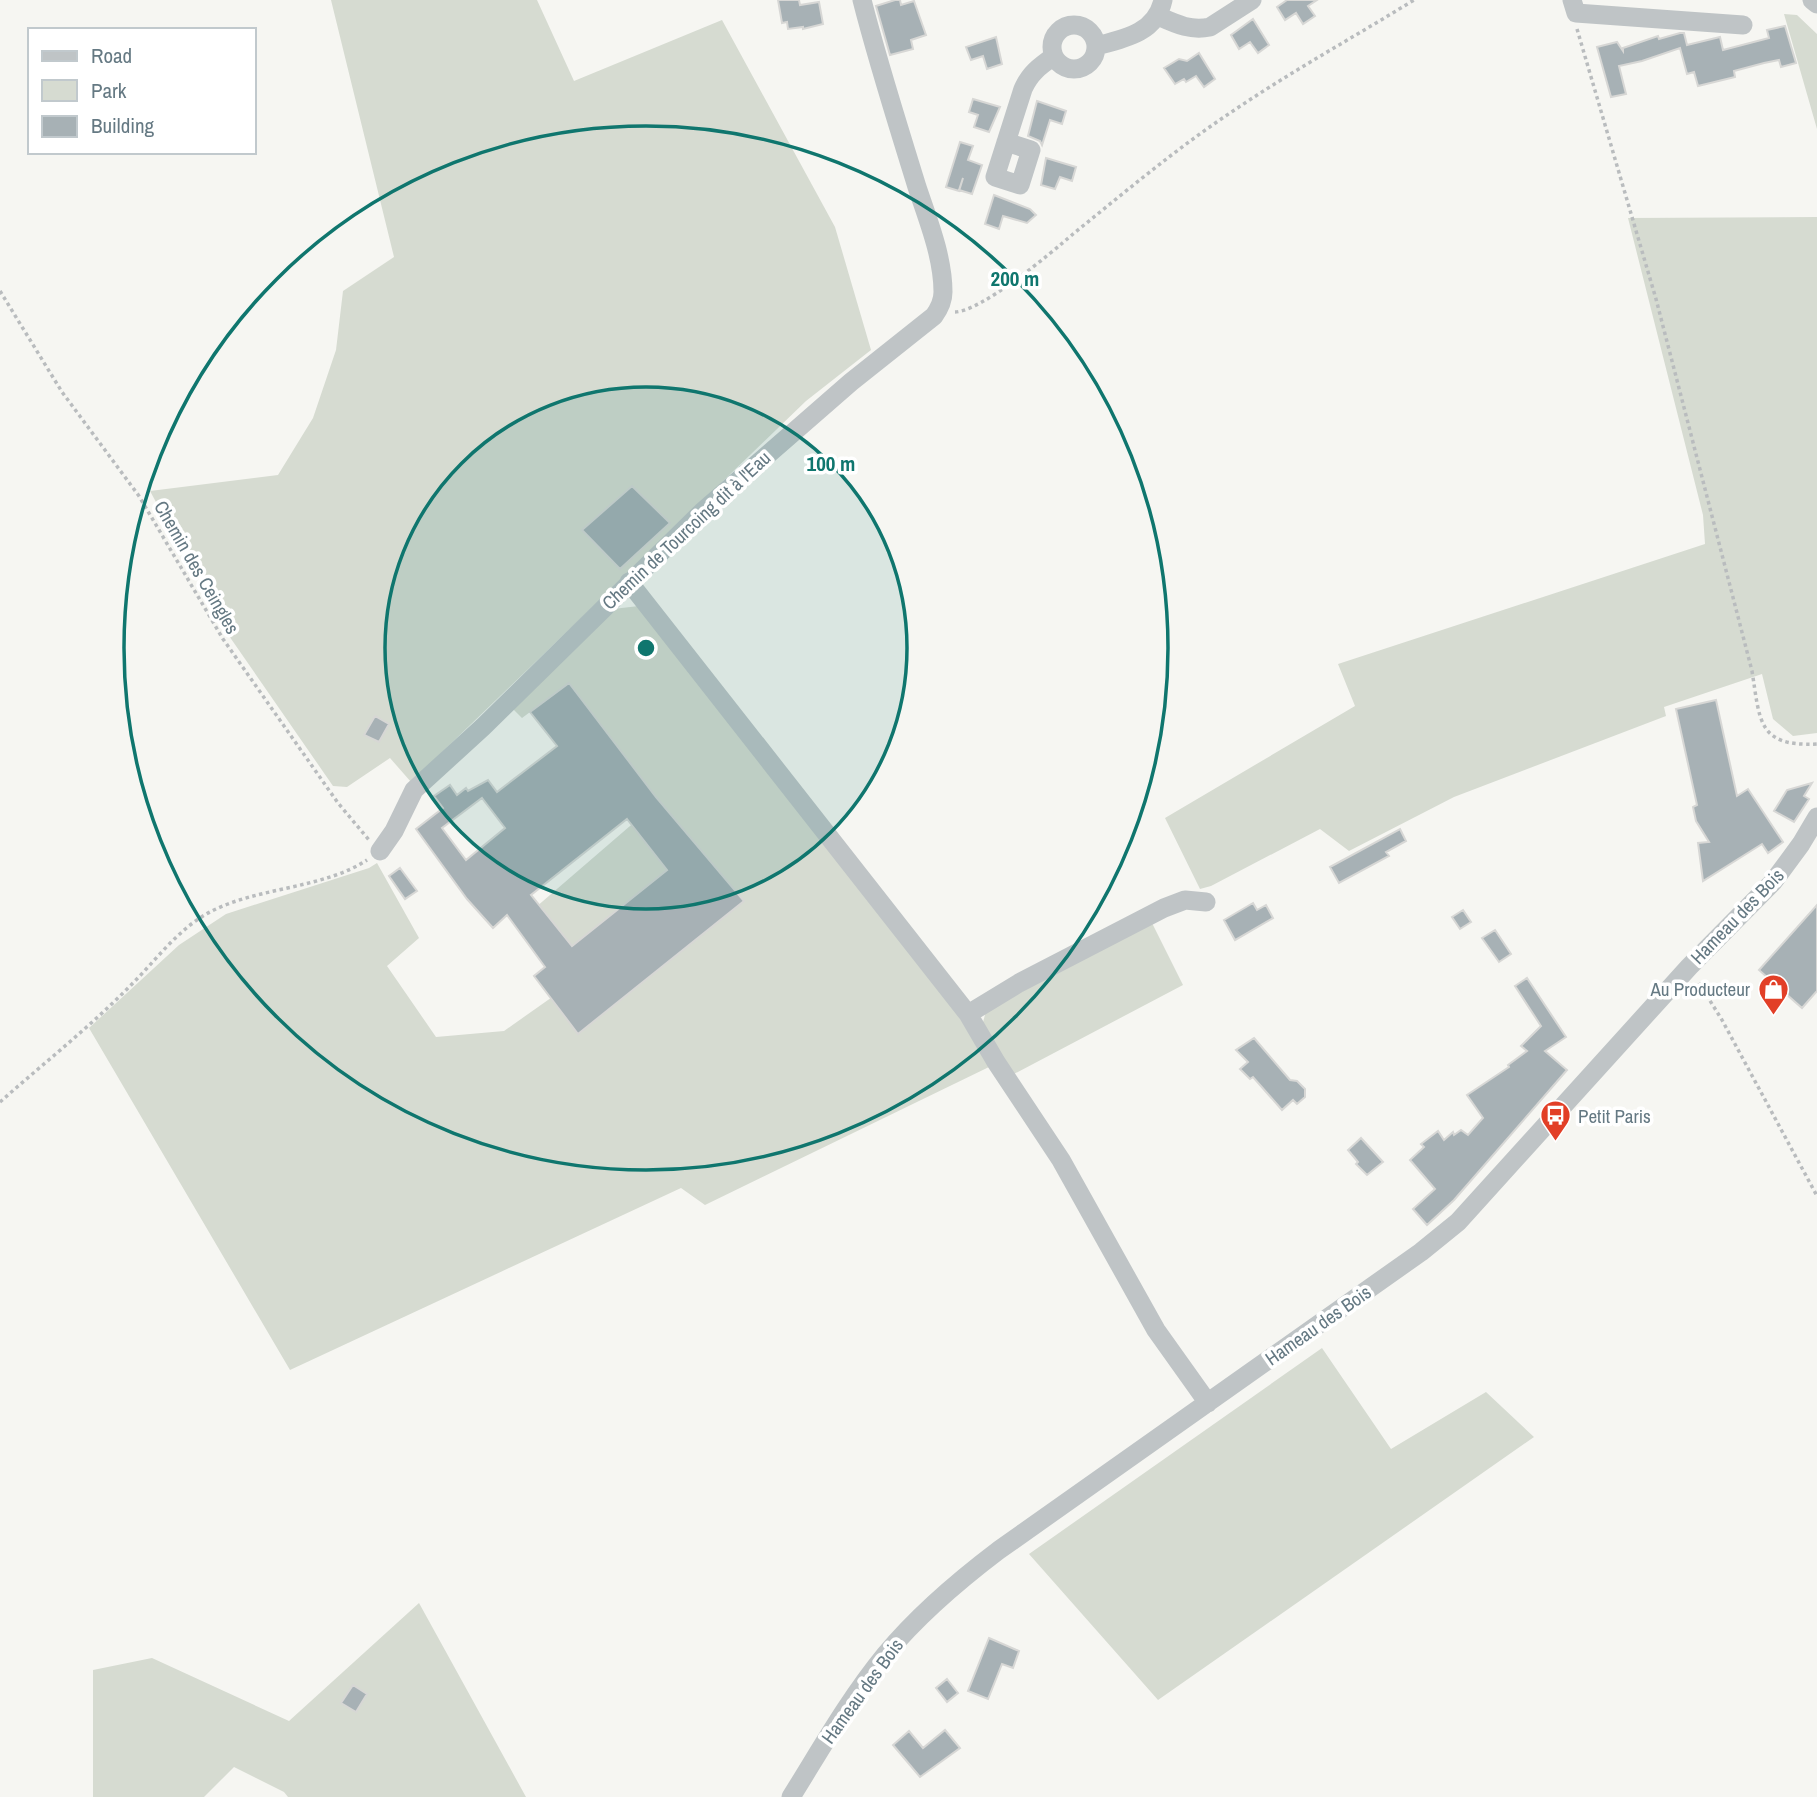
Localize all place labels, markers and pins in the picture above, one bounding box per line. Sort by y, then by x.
centre of rings [634,636,658,660]
shop icon: Au Producteur [1756,972,1790,1016]
place label: Au Producteur [1649,976,1751,1002]
bus stop icon: Petit Paris [1538,1099,1572,1143]
place label: Petit Paris [1578,1103,1651,1129]

